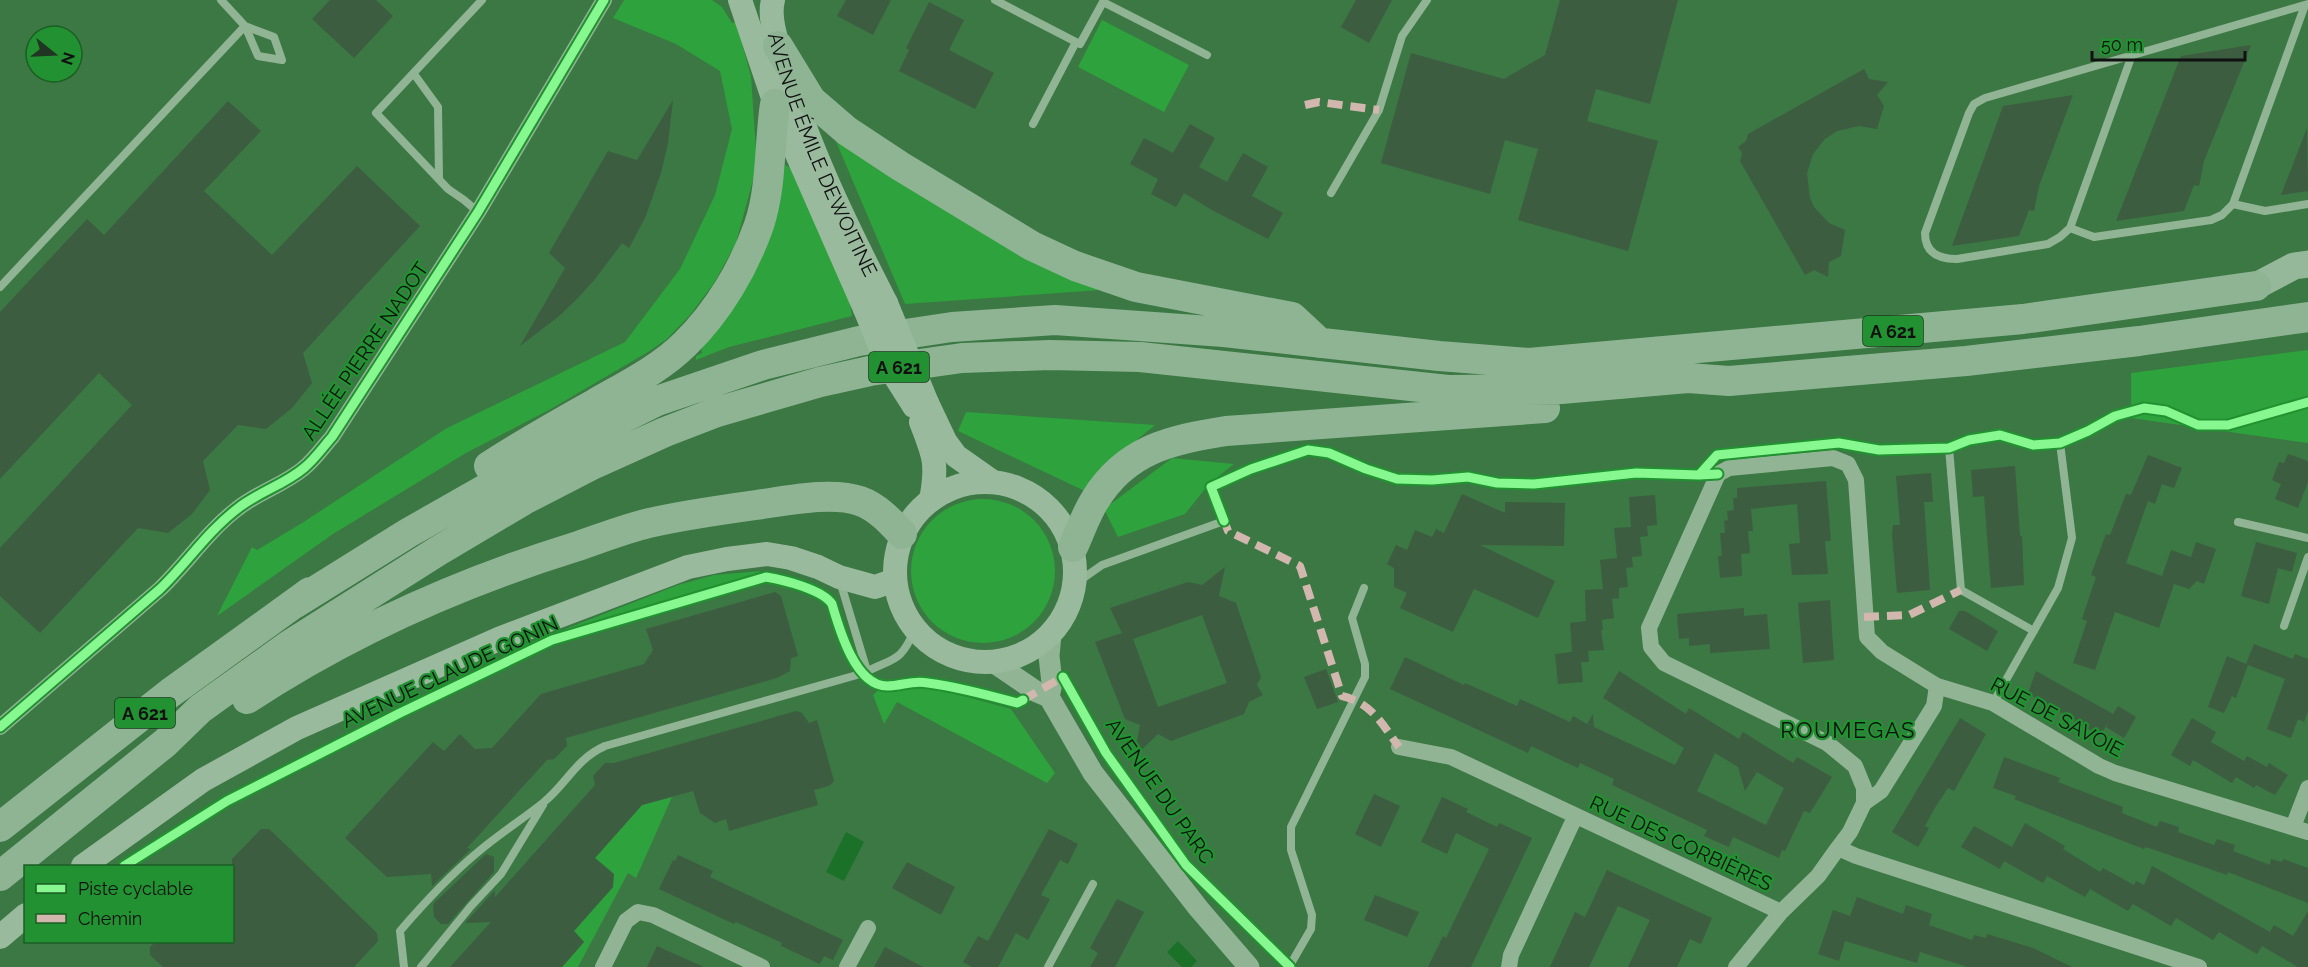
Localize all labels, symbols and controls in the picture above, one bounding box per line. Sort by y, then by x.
north arrow [24,24,84,84]
scale bar [2092,24,2245,62]
street label: AVENUE ÉMILE DEWOITINE [763,30,882,280]
text: 50 m [2101,34,2143,55]
text: N [57,50,79,67]
street label: ALLÉE PIERRE NADOT [297,258,433,444]
road number: A 621 [1863,316,1923,346]
road number: A 621 [869,352,929,382]
street label: AVENUE CLAUDE GONIN [338,611,562,733]
street label: RUE DE SAVOIE [1987,672,2127,762]
road number: A 621 [115,698,175,728]
street label: AVENUE DU PARC [1101,714,1219,869]
district label: ROUMEGAS [1780,717,1916,743]
street label: RUE DES CORBIÈRES [1586,790,1776,896]
legend [24,865,234,943]
text: Piste cyclable [78,878,194,899]
text: Chemin [78,908,142,929]

